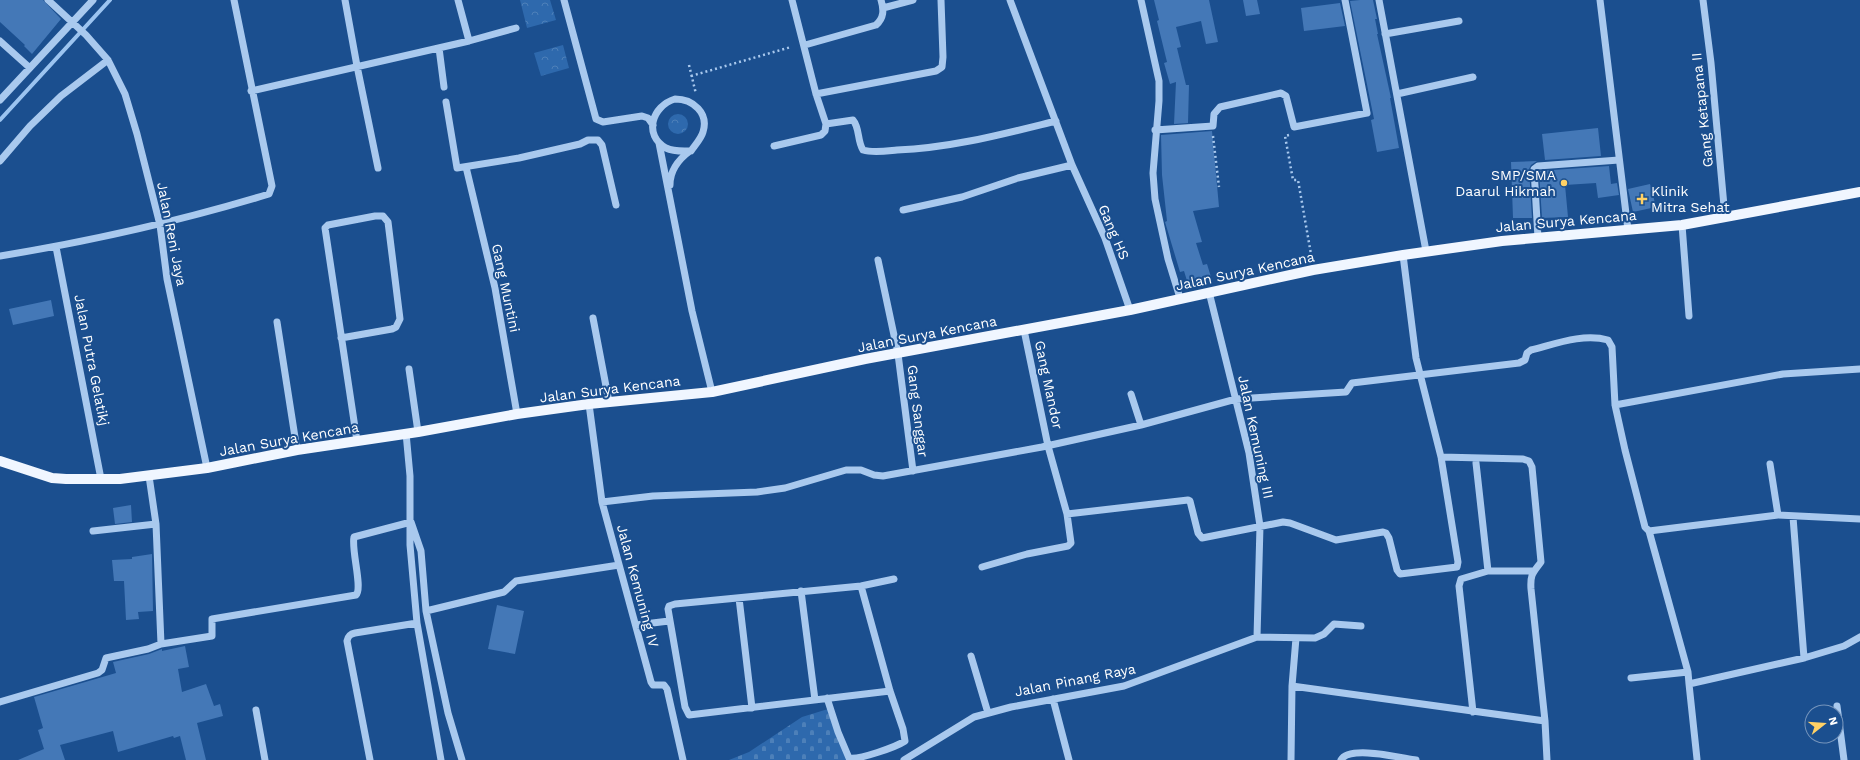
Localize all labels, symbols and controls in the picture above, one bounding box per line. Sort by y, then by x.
street label: Gang Ketapana II [1688,52,1716,168]
place label: SMP/SMA Daarul Hikmah [1455,167,1556,199]
marker: SMP/SMA Daarul Hikmah [1559,178,1569,188]
street label: Jalan Reni Jaya [154,181,190,287]
place label: Klinik Mitra Sehat [1651,183,1730,215]
marker: Klinik Mitra Sehat [1636,193,1648,205]
street label: Gang HS [1095,202,1133,262]
street label: Jalan Surya Kencana [1495,207,1637,235]
street label: Gang Muntini [489,242,523,334]
street label: Jalan Surya Kencana [1174,248,1316,294]
street label: Jalan Putra Gelatikj [71,293,113,427]
street label: Jalan Surya Kencana [856,313,998,355]
street label: Gang Mandor [1032,339,1066,431]
street label: Gang Sanggar [904,364,932,458]
street label: Jalan Surya Kencana [539,372,681,406]
street label: Jalan Kemuning III [1235,374,1277,500]
street label: Jalan Surya Kencana [218,419,360,459]
street label: Jalan Kemuning IV [614,523,662,649]
street label: Jalan Pinang Raya [1013,660,1137,700]
north arrow [1804,704,1844,744]
text: N [1826,715,1840,727]

